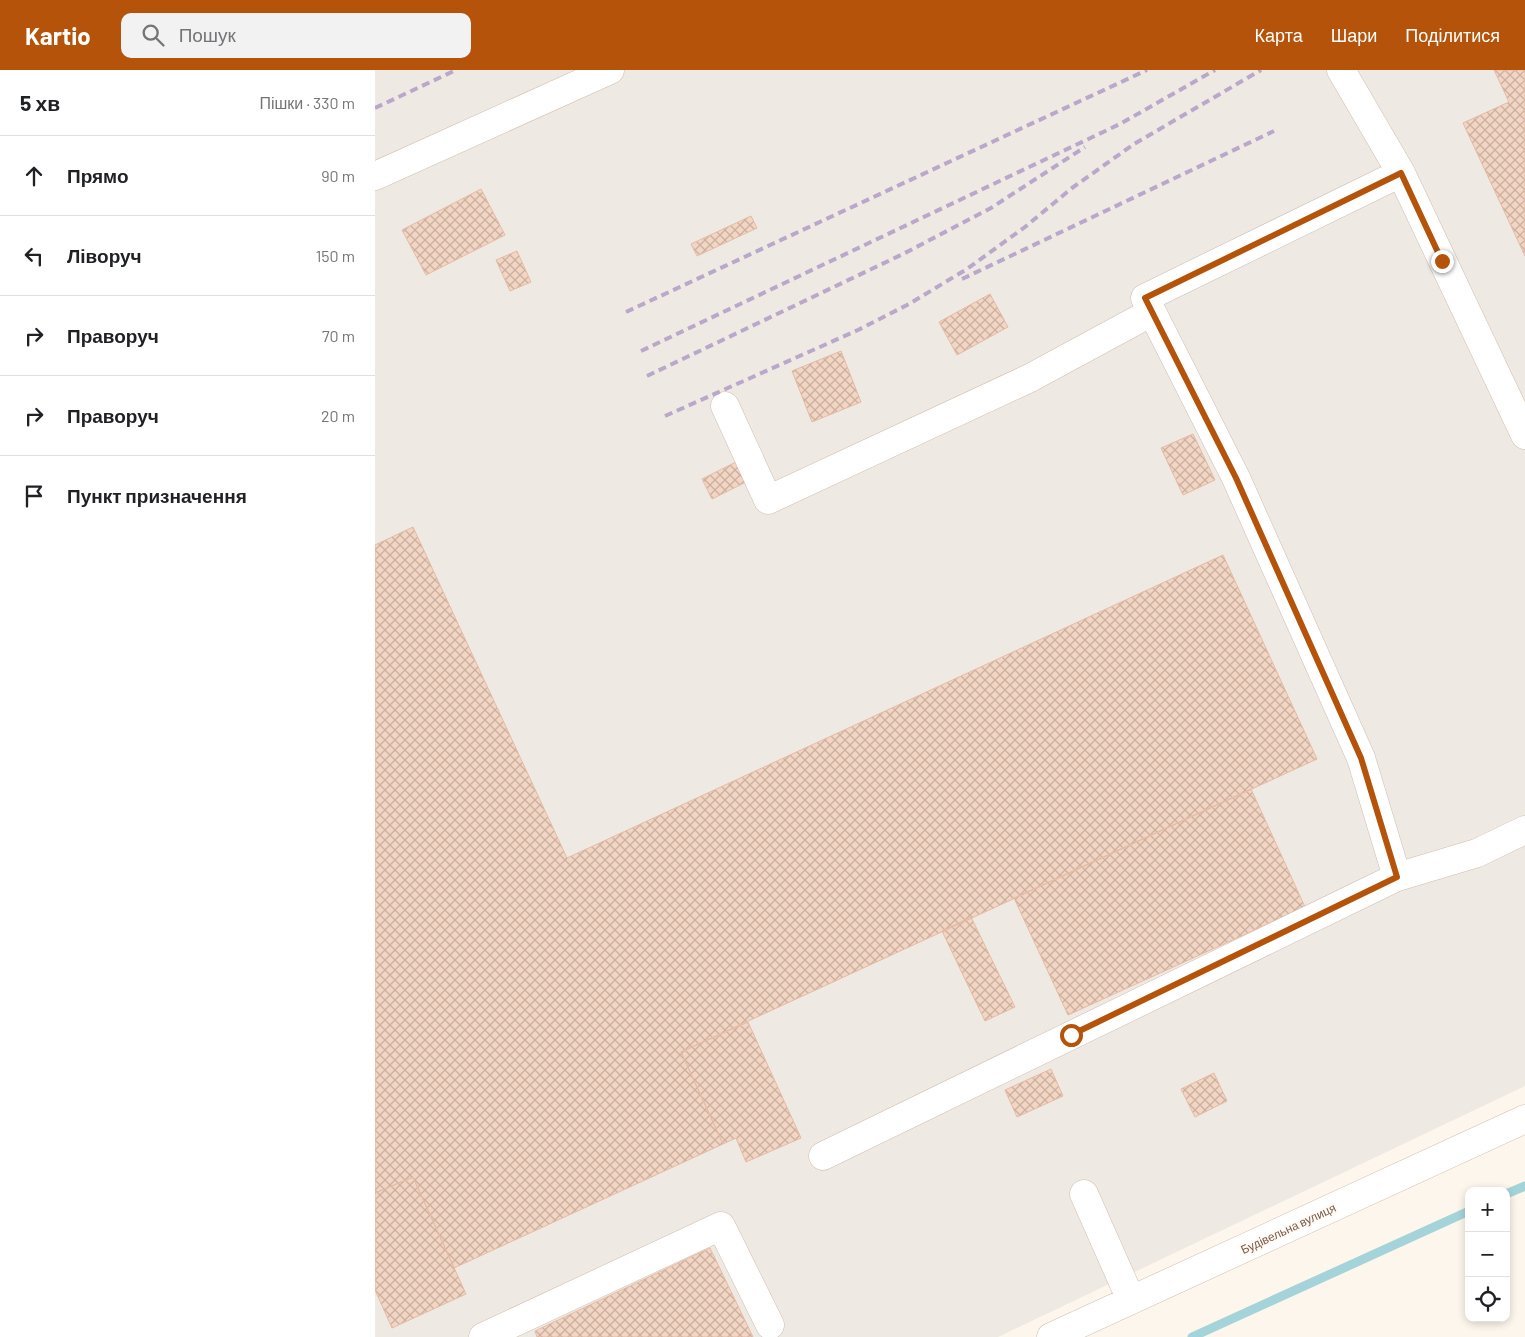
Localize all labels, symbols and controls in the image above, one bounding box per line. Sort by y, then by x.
search box [121,13,471,58]
text: Kartio [25,21,91,50]
icon: search [139,21,167,49]
text: Пошук [179,23,236,46]
text: Карта [1255,24,1303,46]
text: Шари [1331,24,1377,46]
text: Поділитися [1405,24,1500,46]
text: 5 хв [20,90,60,115]
text: Пішки · 330 m [259,93,355,112]
icon: ahead [20,162,48,190]
text: Прямо [67,164,129,187]
text: 90 m [321,166,355,185]
icon: left [20,242,48,270]
text: Ліворуч [67,244,142,267]
text: 150 m [316,246,355,265]
route end [1431,250,1454,273]
icon: right [20,322,48,350]
text: Праворуч [67,324,159,347]
text: 70 m [322,326,355,345]
icon: right [20,402,48,430]
text: Праворуч [67,404,159,427]
text: 20 m [321,406,355,425]
icon: arrive [20,482,48,510]
text: Пункт призначення [67,484,247,507]
route start [1060,1024,1083,1047]
map controls [1465,1187,1510,1322]
button: + [1465,1187,1510,1232]
street label: Будівельна вулиця [1238,1200,1338,1257]
button: − [1465,1232,1510,1277]
button: locate [1465,1277,1510,1322]

